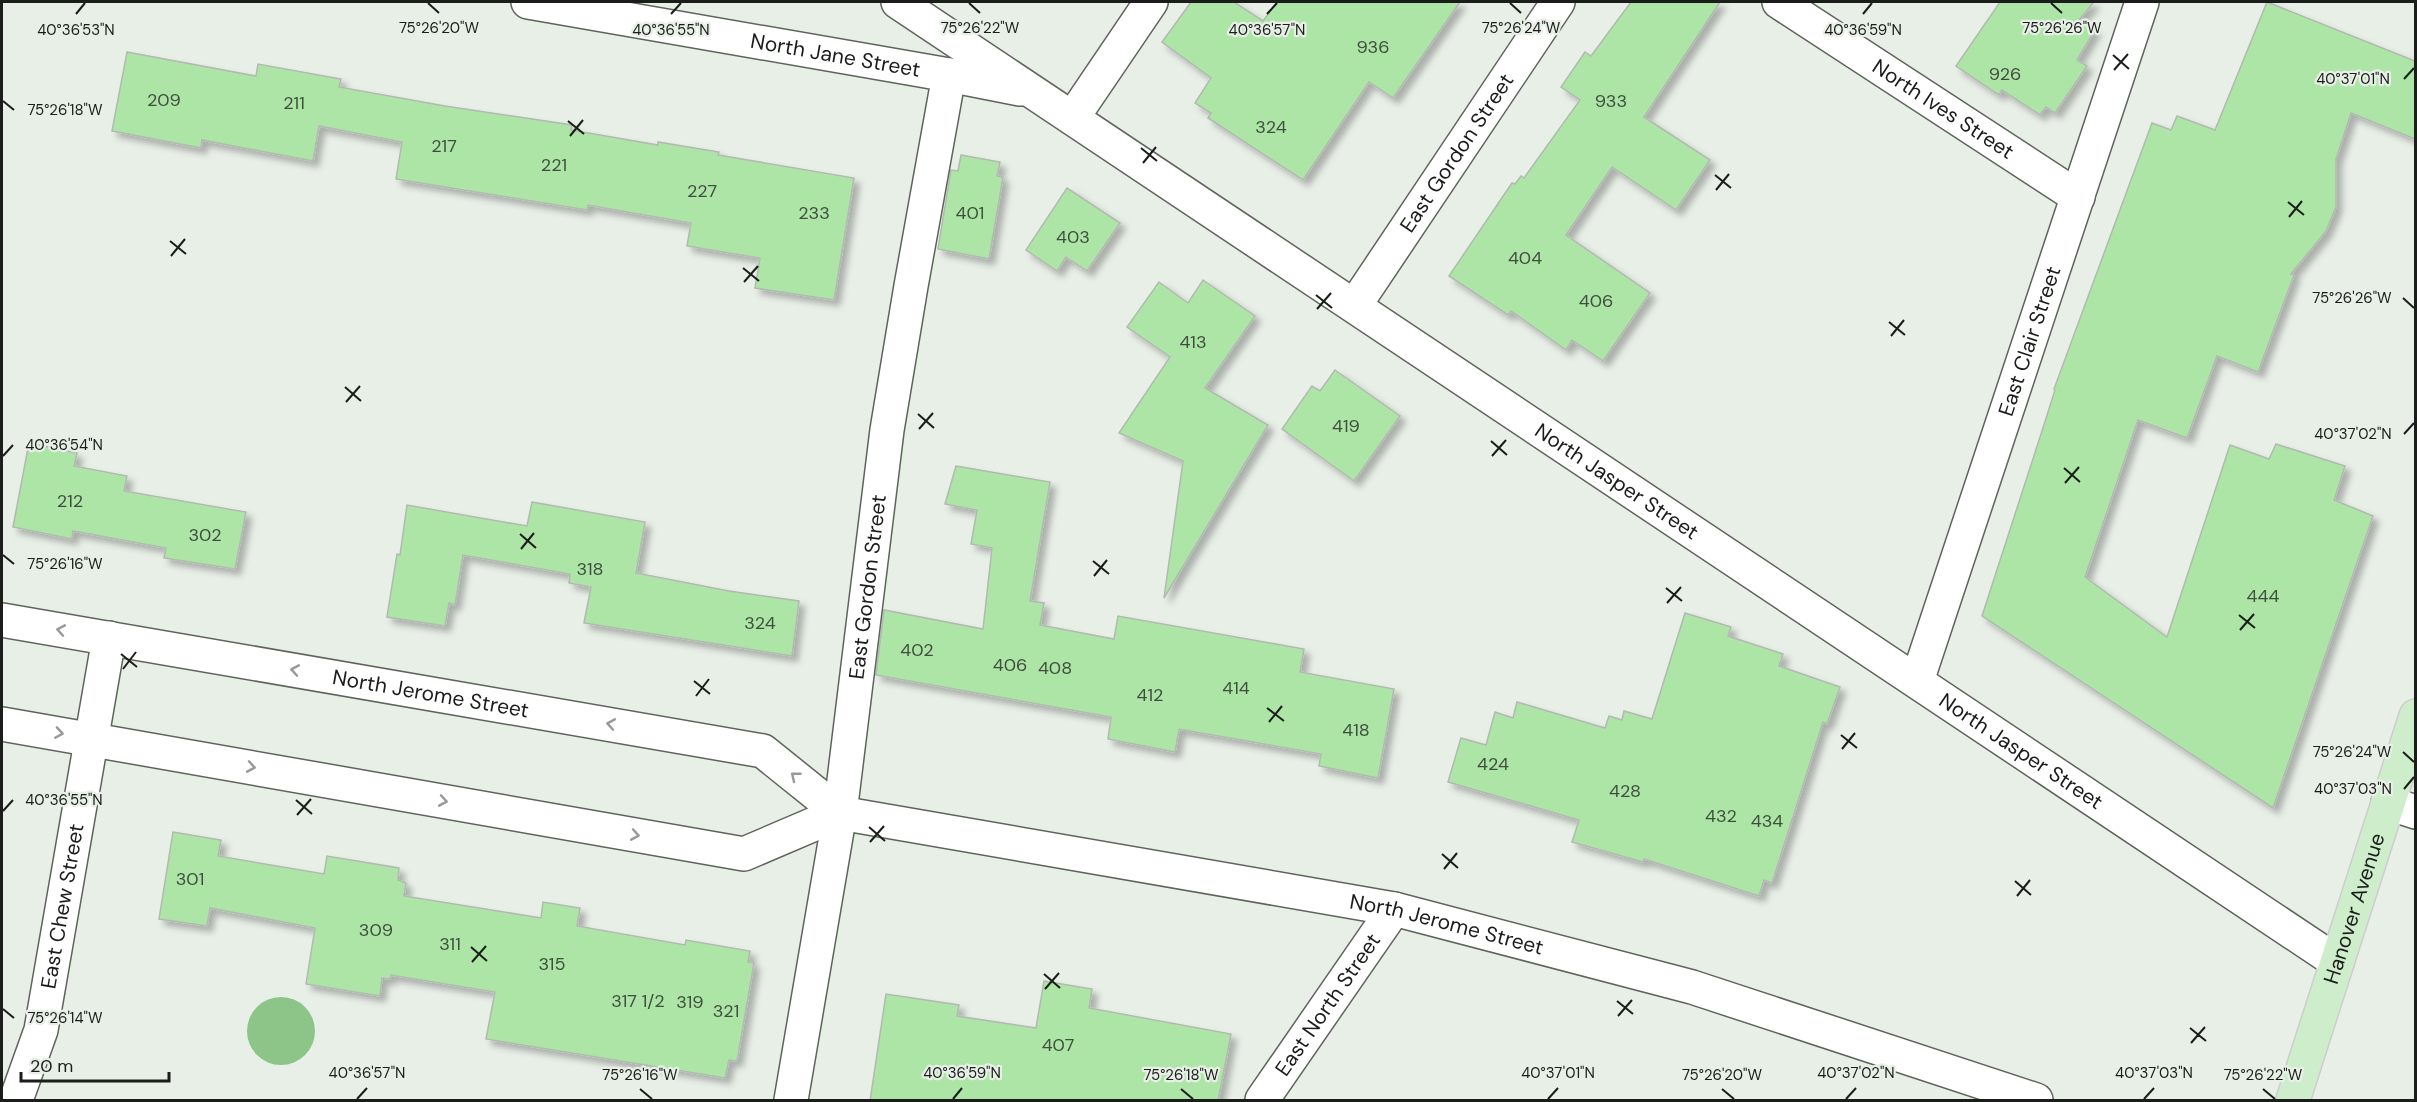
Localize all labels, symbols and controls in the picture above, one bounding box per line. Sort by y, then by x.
text: 75°26'20"W [399,18,479,38]
text: 75°26'22"W [941,18,1020,38]
text: 75°26'24"W [1482,18,1561,38]
text: 75°26'26"W [2022,18,2102,38]
text: 40°36'53"N [37,20,115,40]
text: 40°36'55"N [632,20,710,40]
text: 40°36'57"N [1229,20,1305,40]
text: 40°36'59"N [1824,20,1902,40]
street label: North Jane Street [748,27,922,84]
house number: 936 [1357,35,1389,59]
street label: North Ives Street [1867,53,2019,166]
house number: 926 [1989,62,2021,86]
street label: East Gordon Street [1394,68,1520,238]
text: 40°37'01"N [2316,69,2390,89]
house number: 209 [147,88,181,112]
house number: 933 [1595,89,1627,113]
house number: 211 [283,91,305,115]
text: 75°26'18"W [27,100,103,120]
house number: 324 [1255,115,1287,139]
house number: 217 [431,134,457,158]
house number: 221 [541,153,567,177]
house number: 227 [687,179,717,203]
house number: 233 [798,201,830,225]
house number: 401 [956,201,984,225]
house number: 403 [1056,225,1090,249]
house number: 404 [1508,246,1542,270]
street label: East Clair Street [1992,263,2067,420]
text: 75°26'26"W [2312,288,2392,308]
house number: 406 [1579,289,1613,313]
house number: 413 [1179,330,1207,354]
house number: 419 [1332,414,1360,438]
street label: North Jasper Street [1529,417,1704,546]
text: 40°37'02"N [2314,424,2392,444]
text: 40°36'54"N [25,435,103,455]
house number: 212 [57,489,83,513]
street label: East Gordon Street [843,493,893,681]
house number: 302 [188,523,222,547]
text: 75°26'16"W [27,554,103,574]
house number: 318 [577,557,603,581]
house number: 444 [2247,584,2279,608]
house number: 324 [744,611,776,635]
one-way arrow [56,624,66,637]
house number: 402 [900,638,934,662]
house number: 406 [993,653,1027,677]
house number: 408 [1038,656,1072,680]
street label: North Jerome Street [330,663,531,724]
one-way arrow [290,664,299,676]
house number: 414 [1222,676,1250,700]
house number: 412 [1137,683,1163,707]
street label: North Jasper Street [1934,687,2108,816]
one-way arrow [606,718,616,730]
house number: 418 [1342,718,1370,742]
one-way arrow [55,727,64,739]
text: 75°26'24"W [2313,742,2392,762]
house number: 424 [1477,752,1509,776]
one-way arrow [246,760,256,773]
one-way arrow [791,773,802,784]
house number: 428 [1609,779,1641,803]
text: 40°37'03"N [2314,779,2392,799]
text: 40°36'55"N [25,790,103,810]
one-way arrow [438,794,448,807]
house number: 432 [1705,804,1737,828]
house number: 434 [1751,809,1783,833]
street label: East Chew Street [34,821,91,991]
one-way arrow [630,828,640,841]
street label: Hanover Avenue [2317,829,2392,988]
house number: 301 [176,867,204,891]
street label: North Jerome Street [1348,888,1547,962]
house number: 309 [359,918,393,942]
street label: East North Street [1269,928,1387,1081]
house number: 311 [439,932,461,956]
house number: 315 [539,952,565,976]
house number: 317 1/2 [611,989,665,1013]
house number: 319 [676,990,704,1014]
house number: 321 [713,999,739,1023]
text: 75°26'14"W [28,1008,103,1028]
house number: 407 [1042,1033,1074,1057]
scale bar [21,1045,170,1083]
text: 20 m [30,1054,73,1078]
text: 40°36'57"N [329,1063,405,1083]
text: 40°36'59"N [923,1063,1001,1083]
text: 40°37'01"N [1521,1063,1595,1083]
text: 40°37'02"N [1817,1063,1895,1083]
text: 40°37'03"N [2115,1063,2193,1083]
text: 75°26'16"W [602,1065,678,1085]
text: 75°26'18"W [1143,1065,1219,1085]
text: 75°26'20"W [1682,1065,1762,1085]
text: 75°26'22"W [2224,1065,2303,1085]

